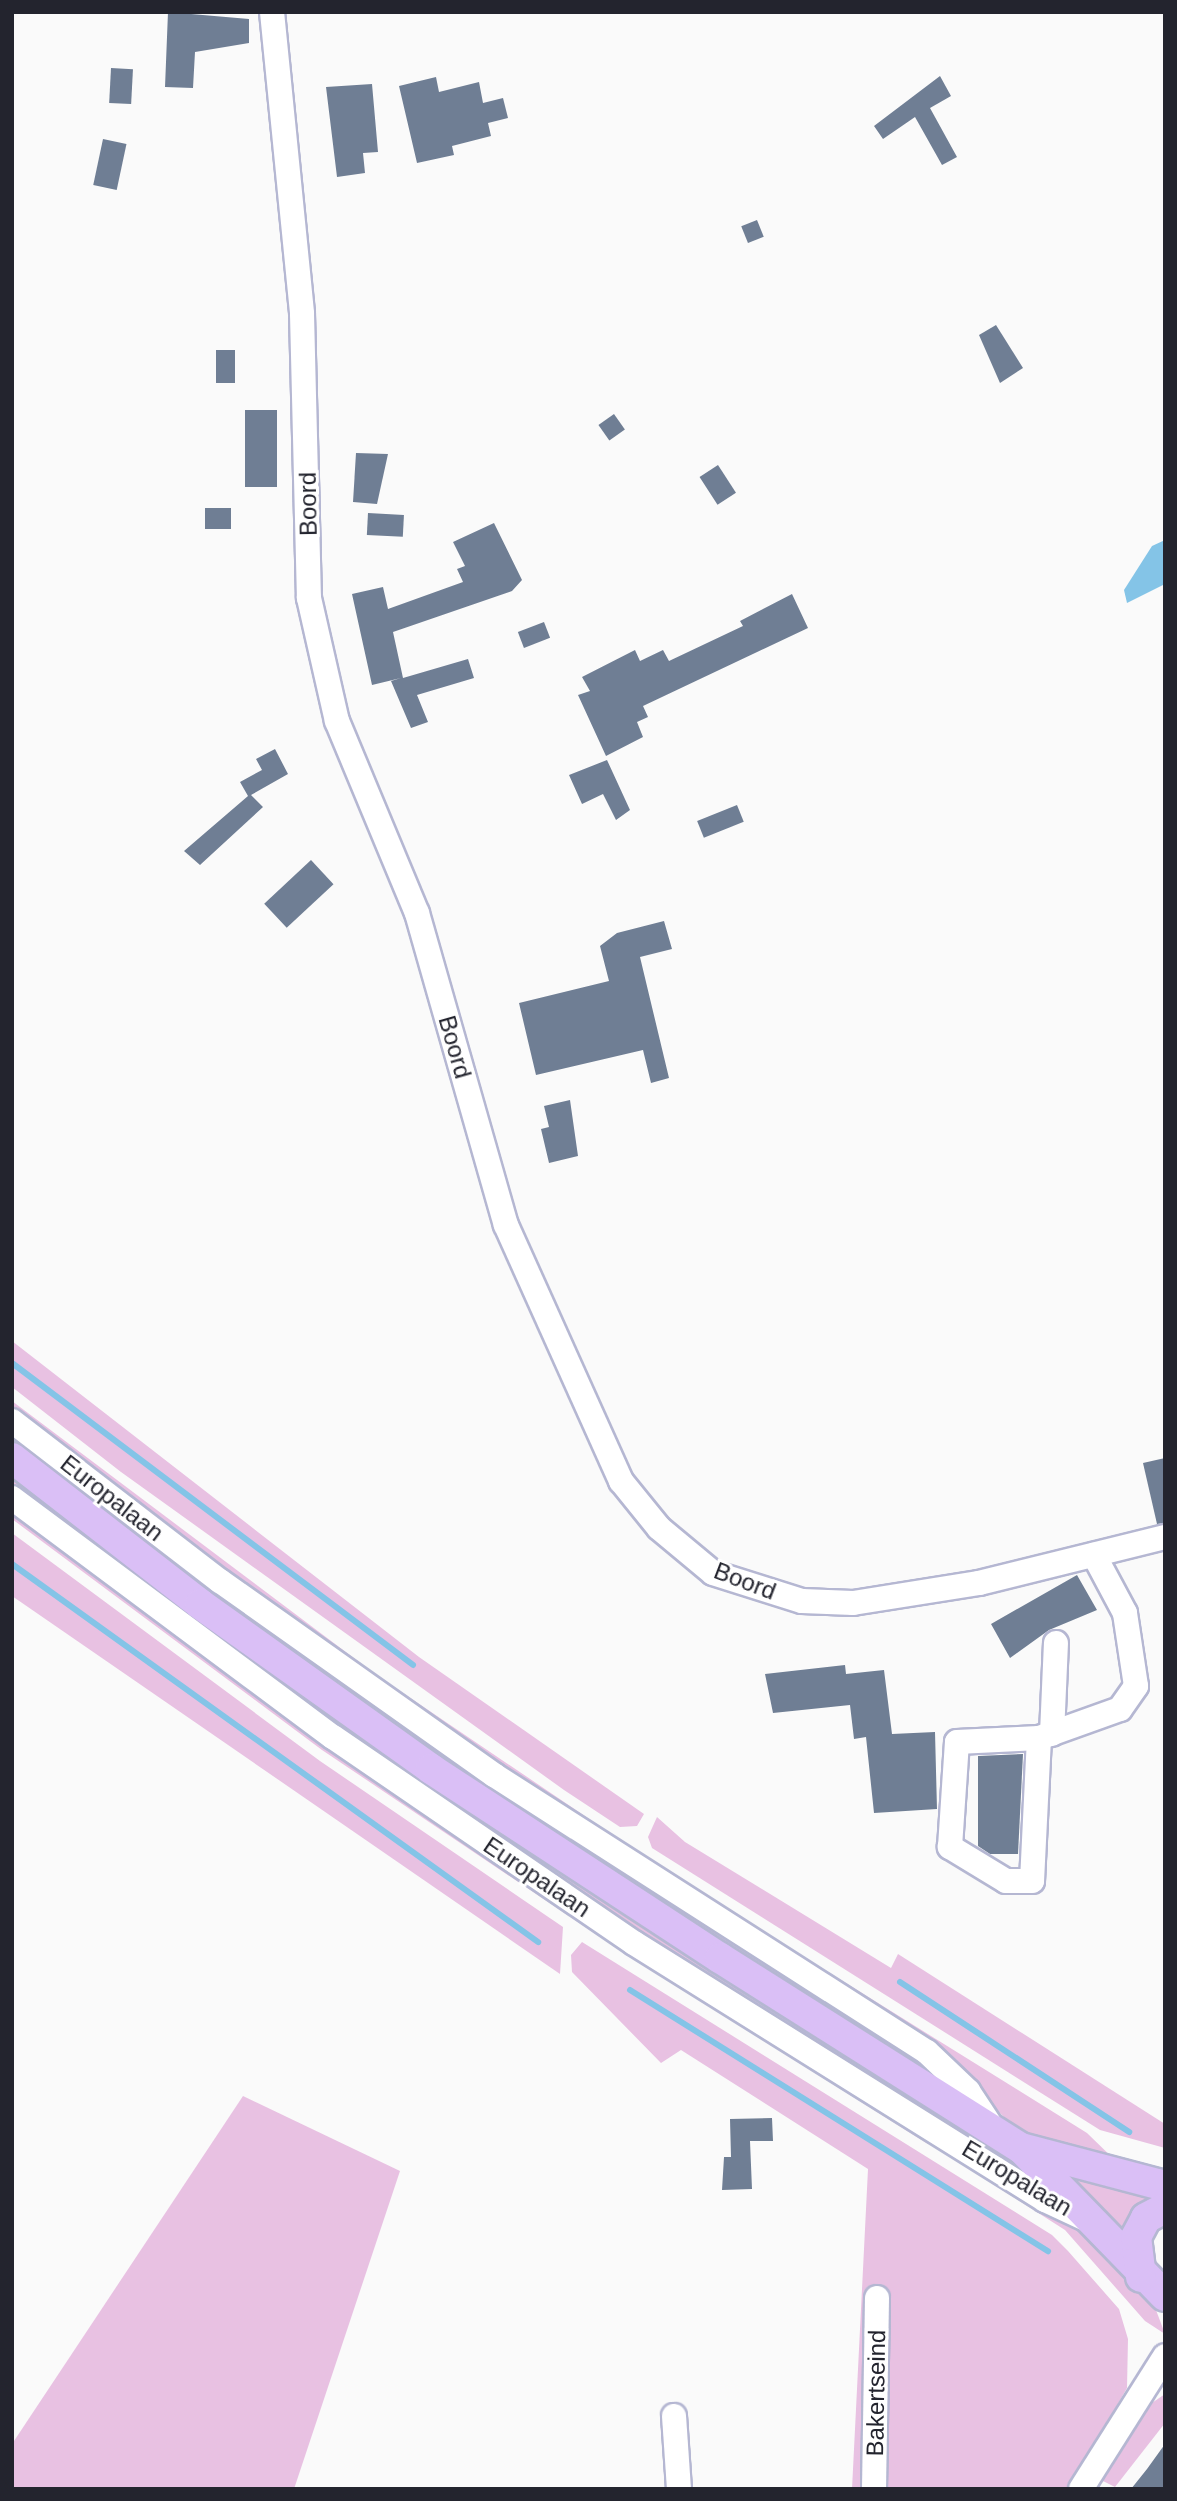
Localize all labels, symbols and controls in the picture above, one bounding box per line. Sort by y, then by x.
street label: Boord [293,472,323,536]
street label: Boord [432,1012,478,1082]
street label: Europalaan [55,1449,169,1547]
street label: Boord [710,1556,780,1606]
street label: Europalaan [478,1831,596,1923]
street label: Europalaan [957,2134,1077,2222]
street label: Bakertseind [860,2329,892,2457]

